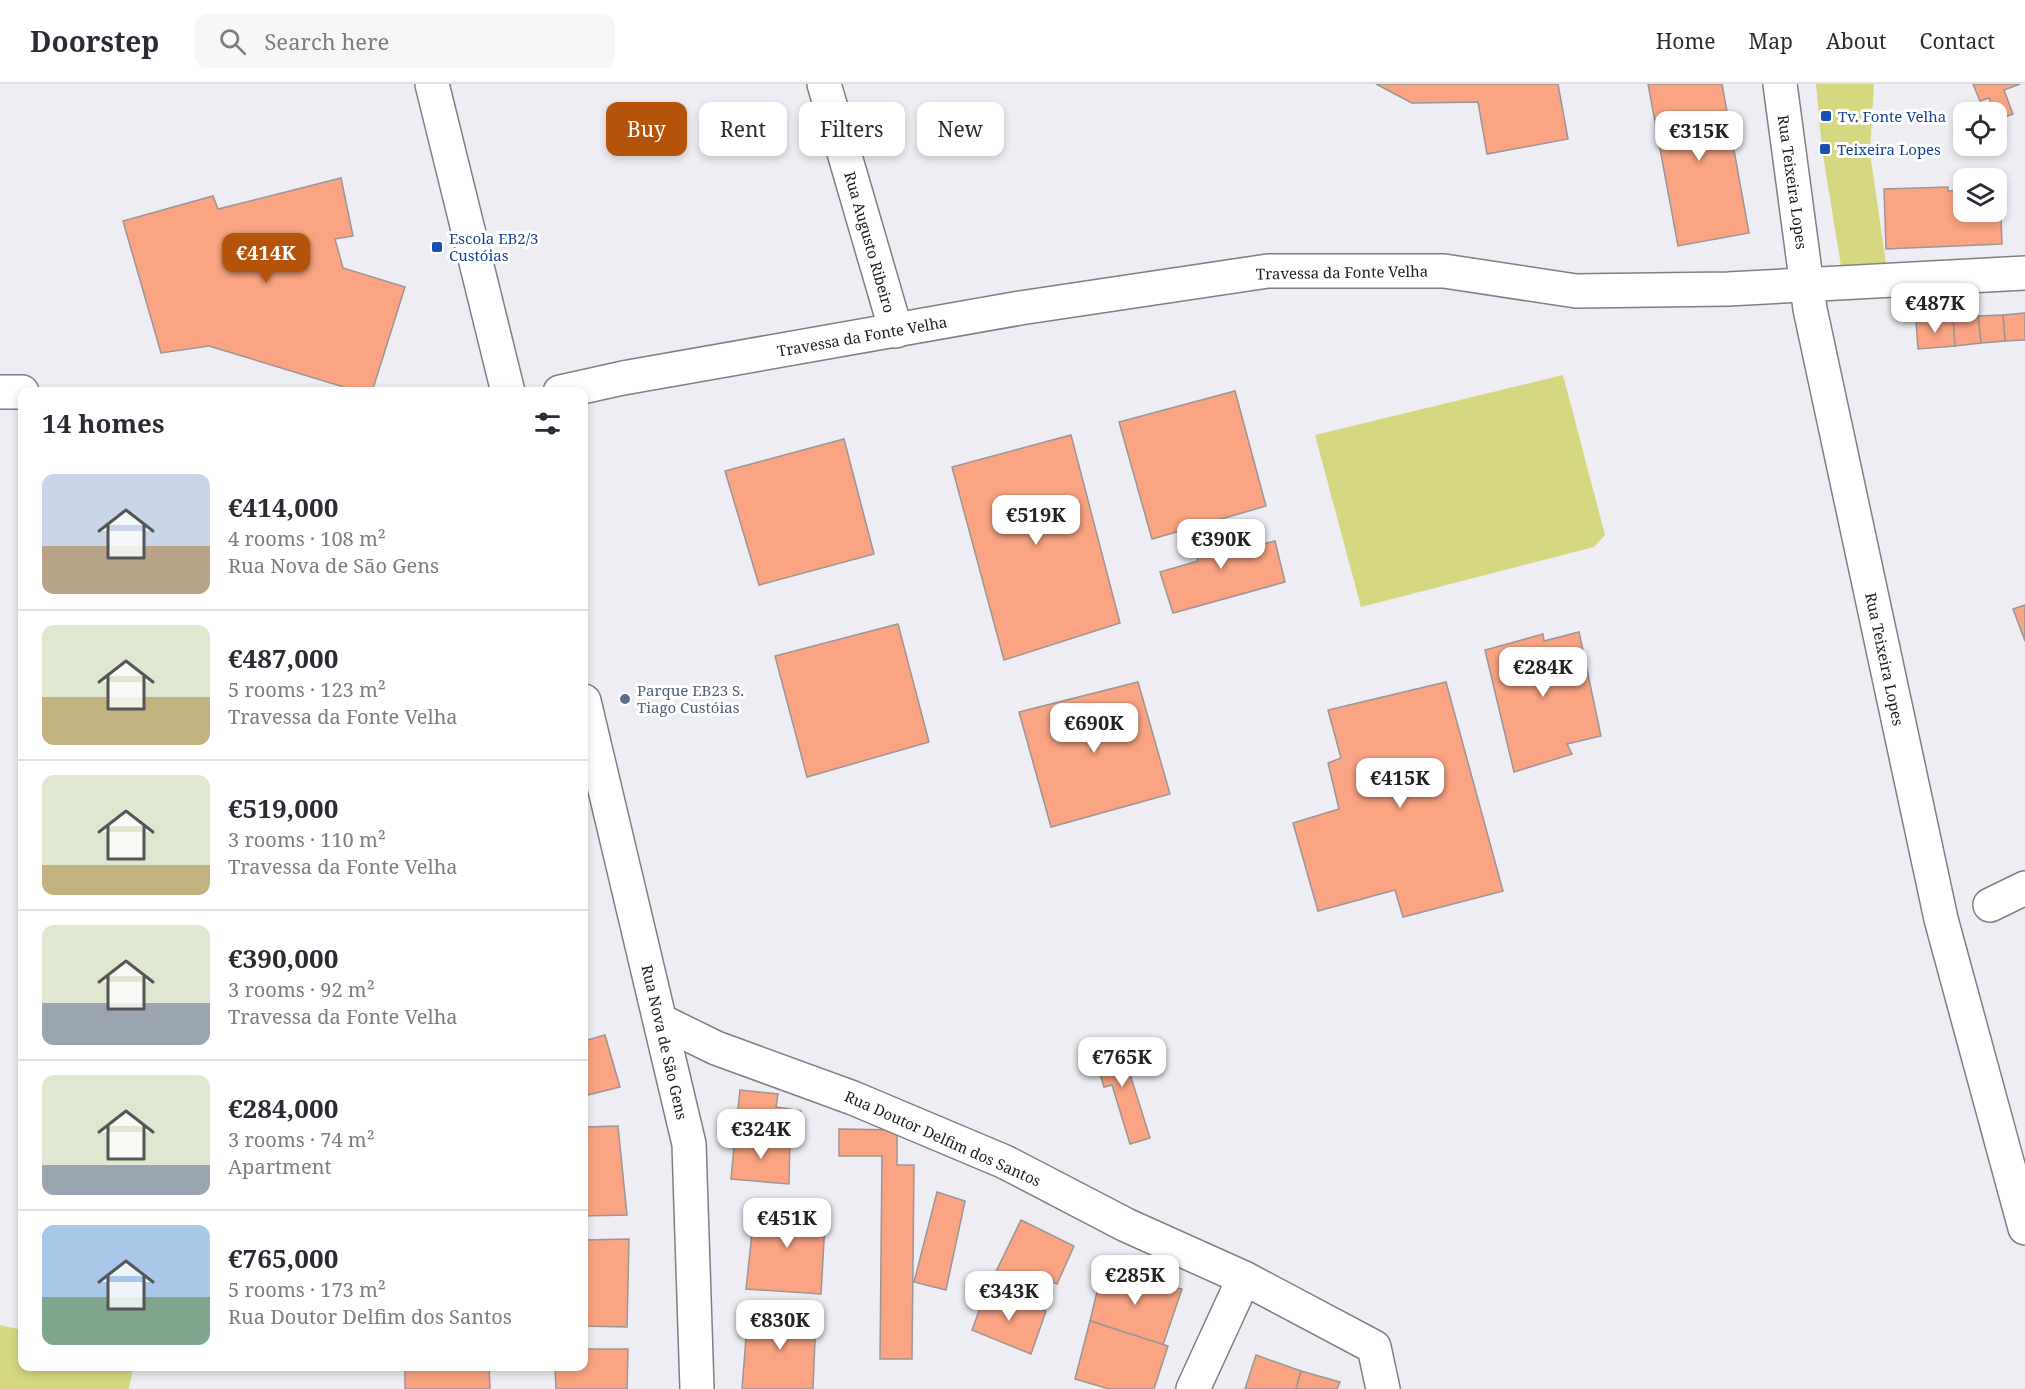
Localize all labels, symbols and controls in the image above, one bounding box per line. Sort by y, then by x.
search box [195,14,615,68]
text: Doorstep [30,22,159,60]
icon: search [216,25,249,58]
text: Search here [264,26,389,56]
text: Home [1656,27,1716,55]
text: Map [1749,27,1793,55]
text: About [1826,27,1887,55]
text: Contact [1920,27,1995,55]
chip: Buy [606,102,687,156]
chip: Rent [699,102,787,156]
chip: Filters [799,102,905,156]
chip: New [917,102,1004,156]
map controls [1953,102,2007,222]
button: locate [1953,102,2007,156]
place label: Tv. Fonte Velha [1838,106,1946,126]
marker: Tv. Fonte Velha [1819,109,1833,123]
pin: €315K [1657,111,1741,162]
street label: Rua Teixeira Lopes [1774,113,1812,251]
text: €315K [1669,117,1729,144]
place label: Teixeira Lopes [1837,139,1941,159]
marker: Teixeira Lopes [1818,142,1832,156]
button: layers [1953,168,2007,222]
street label: Rua Augusto Ribeiro [840,169,900,315]
place label: Escola EB2/3 Custóias [449,228,538,265]
pin: €414K [224,233,308,284]
text: €414K [236,239,296,266]
marker: Escola EB2/3 Custóias [430,240,444,254]
street label: Travessa da Fonte Velha [1256,260,1428,284]
pin: €487K [1893,283,1977,334]
text: €487K [1905,289,1965,316]
street label: Travessa da Fonte Velha [775,311,949,361]
text: 14 homes [42,405,164,441]
icon: filters [531,407,564,440]
text: €414,000 [228,489,338,525]
pin: €519K [994,495,1078,546]
icon: home [90,498,162,570]
text: €519K [1006,501,1066,528]
pin: €390K [1179,519,1263,570]
text: 4 rooms · 108 m² [228,525,386,552]
text: €390K [1191,525,1251,552]
text: Rua Nova de São Gens [228,552,439,579]
street label: Rua Teixeira Lopes [1861,591,1909,728]
text: €487,000 [228,640,338,676]
pin: €284K [1501,647,1585,698]
icon: home [90,649,162,721]
text: €284K [1513,653,1573,680]
text: 5 rooms · 123 m² [228,676,386,703]
place label: Parque EB23 S. Tiago Custóias [637,680,744,717]
marker: Parque EB23 S. Tiago Custóias [618,692,632,706]
text: Travessa da Fonte Velha [228,703,458,730]
pin: €690K [1052,703,1136,754]
text: €690K [1064,709,1124,736]
pin: €415K [1358,758,1442,809]
text: €415K [1370,764,1430,791]
text: €519,000 [228,790,338,826]
icon: home [90,799,162,871]
text: 3 rooms · 110 m² [228,826,386,853]
text: Travessa da Fonte Velha [228,853,458,880]
text: €390,000 [228,940,338,976]
icon: home [90,949,162,1021]
street label: Rua Nova de São Gens [637,963,693,1122]
text: 3 rooms · 92 m² [228,976,375,1003]
text: Travessa da Fonte Velha [228,1003,458,1030]
pin: €765K [1080,1037,1164,1088]
text: €765K [1092,1043,1152,1070]
street label: Rua Doutor Delfim dos Santos [842,1086,1044,1191]
text: €284,000 [228,1090,338,1126]
icon: home [90,1099,162,1171]
pin: €324K [719,1109,803,1160]
text: €324K [731,1115,791,1142]
text: 3 rooms · 74 m² [228,1126,375,1153]
text: Apartment [228,1153,332,1180]
pin: €451K [745,1198,829,1249]
text: €451K [757,1204,817,1231]
text: €765,000 [228,1240,338,1276]
icon: home [90,1249,162,1321]
pin: €285K [1093,1255,1177,1306]
text: €285K [1105,1261,1165,1288]
pin: €343K [967,1271,1051,1322]
text: 5 rooms · 173 m² [228,1276,386,1303]
text: €343K [979,1277,1039,1304]
pin: €830K [738,1300,822,1351]
text: Rua Doutor Delfim dos Santos [228,1303,512,1330]
text: €830K [750,1306,810,1333]

